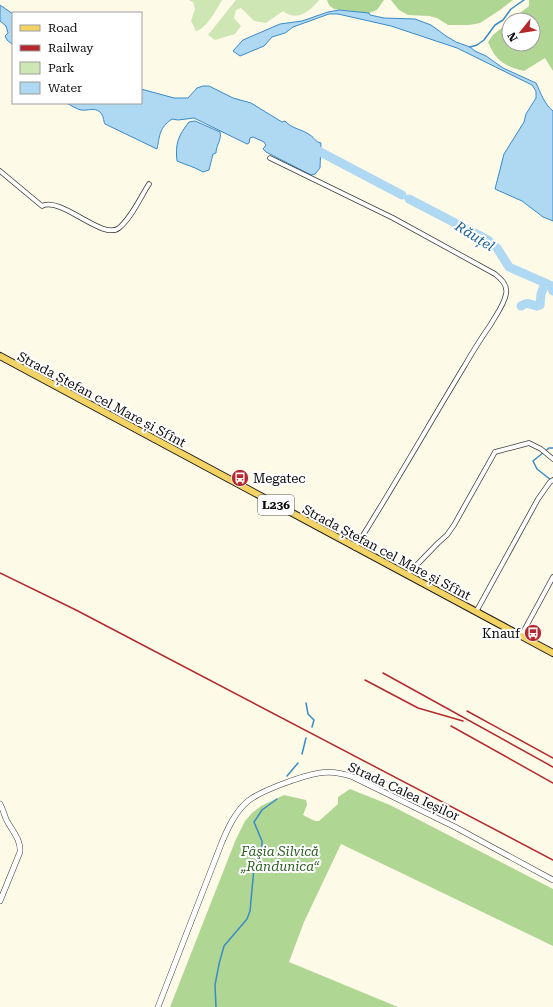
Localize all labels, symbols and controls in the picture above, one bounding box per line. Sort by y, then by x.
legend [12,12,142,104]
north arrow [501,12,541,52]
text: Road [48,21,78,35]
text: N [505,29,521,44]
text: Railway [48,41,94,55]
text: Park [48,61,75,75]
text: Water [48,81,82,95]
water label: Răuțel [451,217,497,256]
street label: Strada Ștefan cel Mare și Sfînt [15,349,189,451]
bus stop icon: Megatec [230,468,250,488]
place label: Megatec [253,471,306,486]
road number: L236 [258,495,294,515]
street label: Strada Ștefan cel Mare și Sfînt [300,502,474,604]
bus stop icon: Knauf [523,623,543,643]
place label: Knauf [482,626,521,641]
street label: Strada Calea Ieșilor [345,759,462,825]
park label: Fâşia Silvică „Rândunica“ [240,844,320,874]

